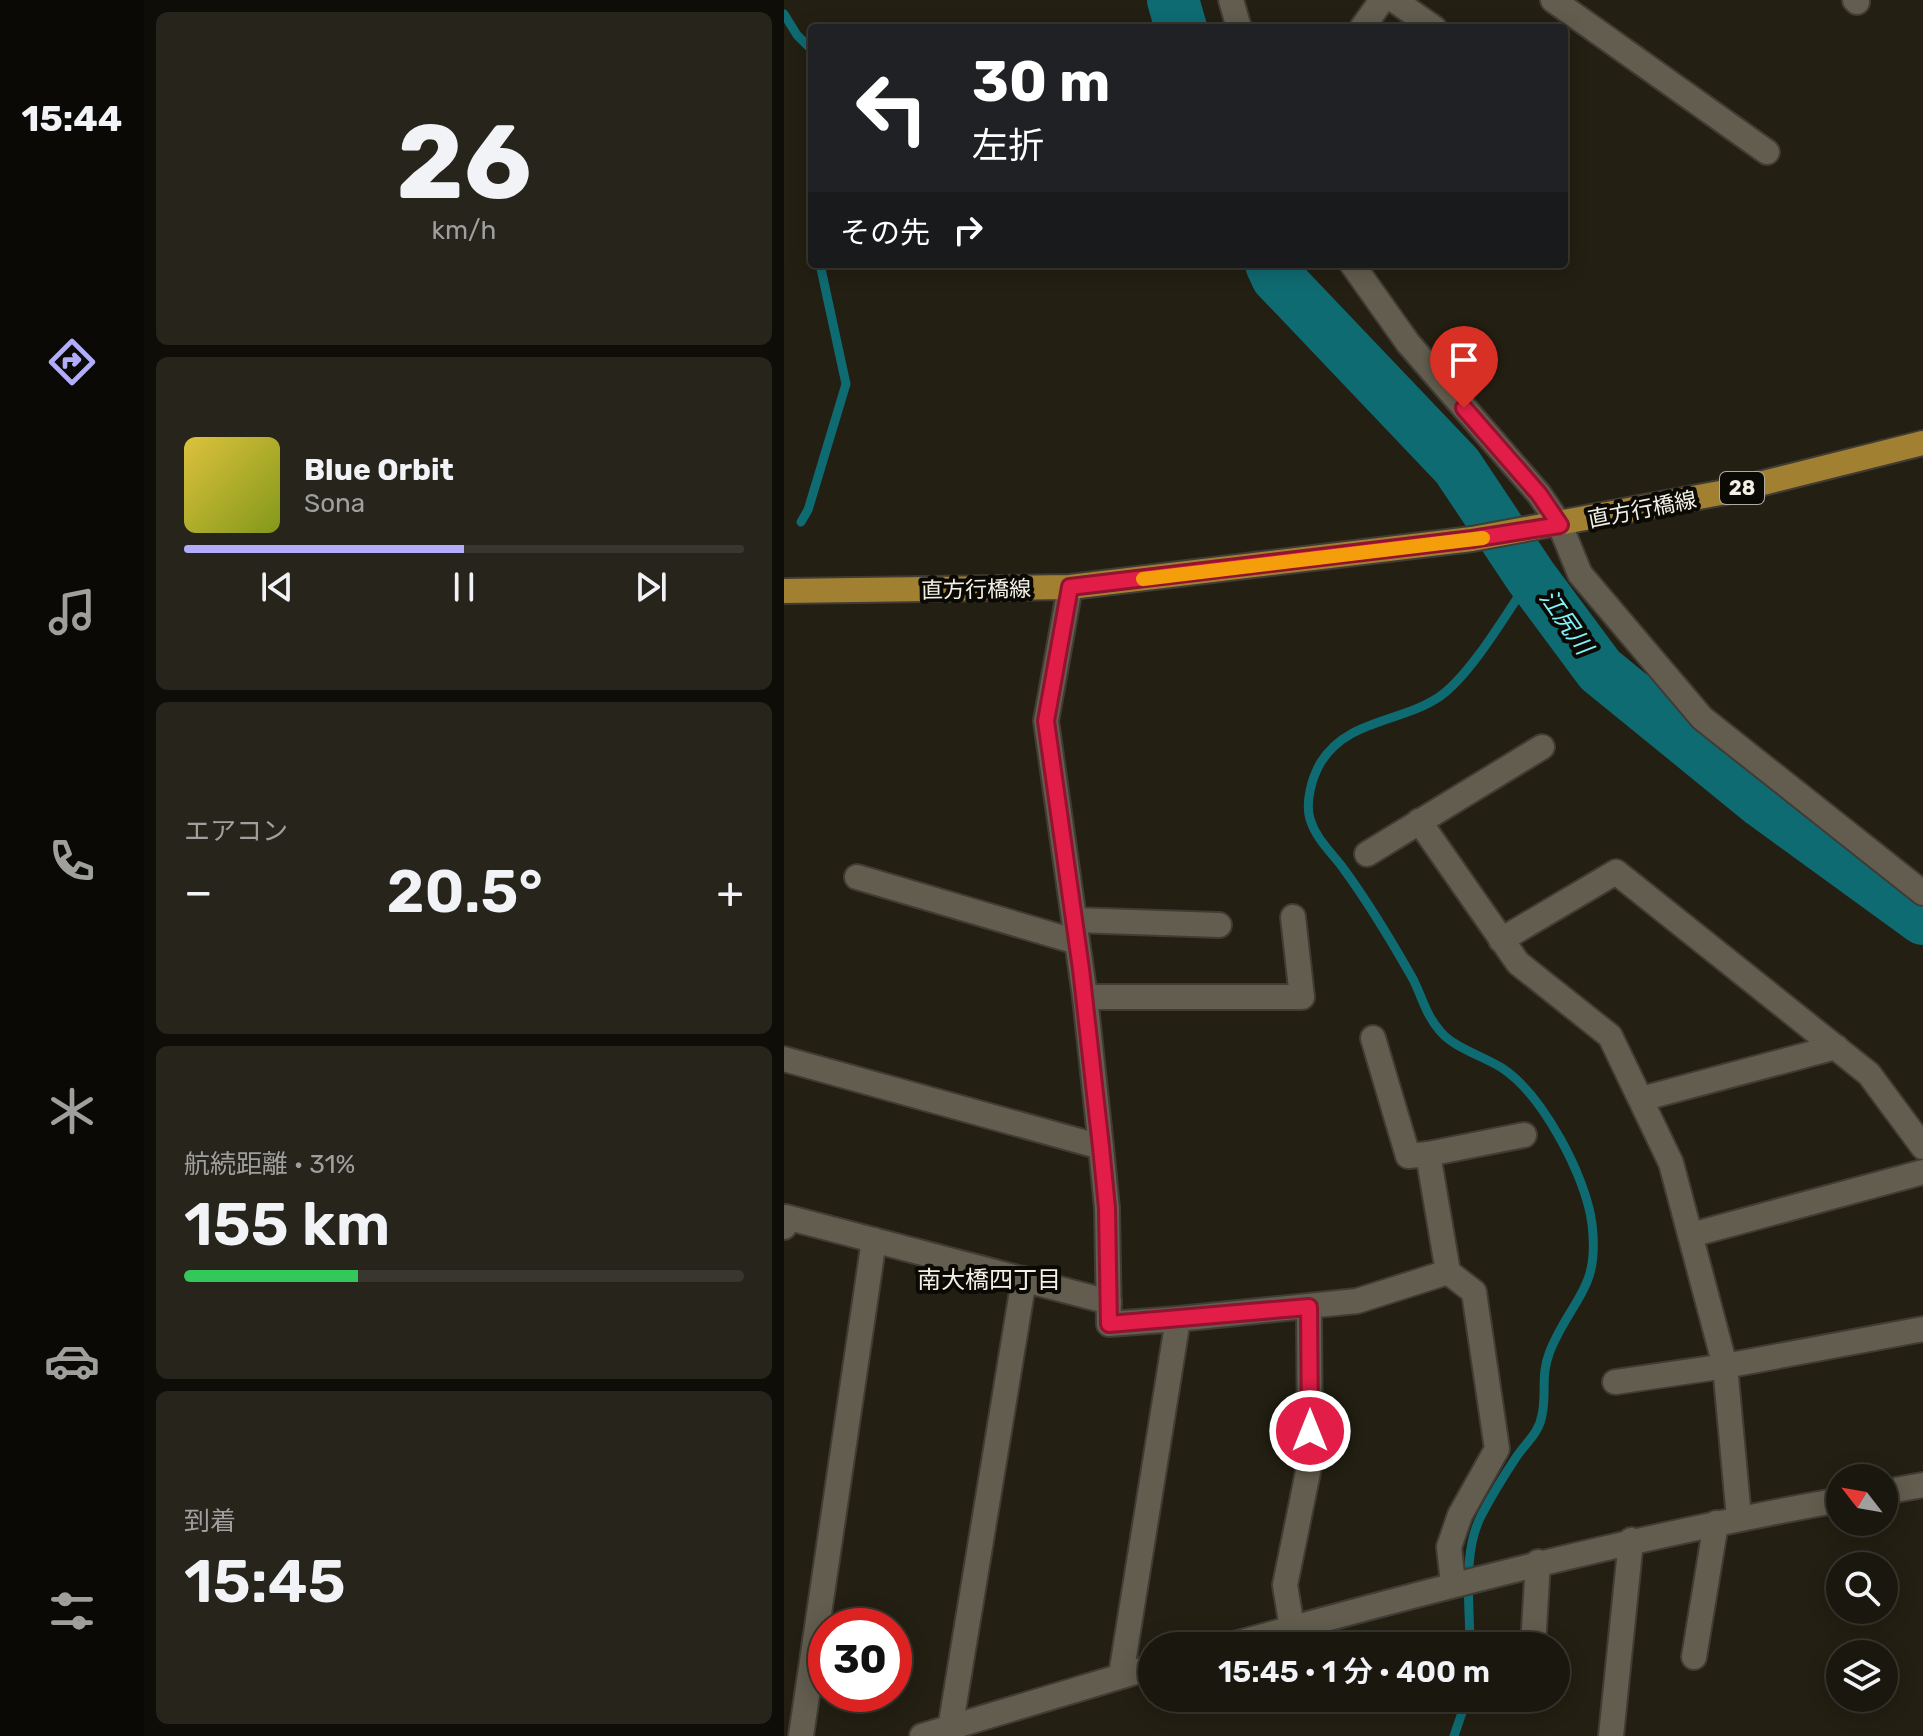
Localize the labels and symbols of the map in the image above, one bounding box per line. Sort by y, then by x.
pin [1430,326,1498,408]
road number: 28 [1720,472,1764,504]
street label: 直方行橋線 [1586,486,1699,533]
street label: 直方行橋線 [921,575,1031,604]
water label: 江尻川 [1534,584,1600,662]
district label: 南大橋四丁目 [917,1266,1061,1294]
position arrow [1268,1389,1352,1473]
north arrow [1826,1464,1898,1536]
speed limit sign: 30 [808,1608,912,1712]

